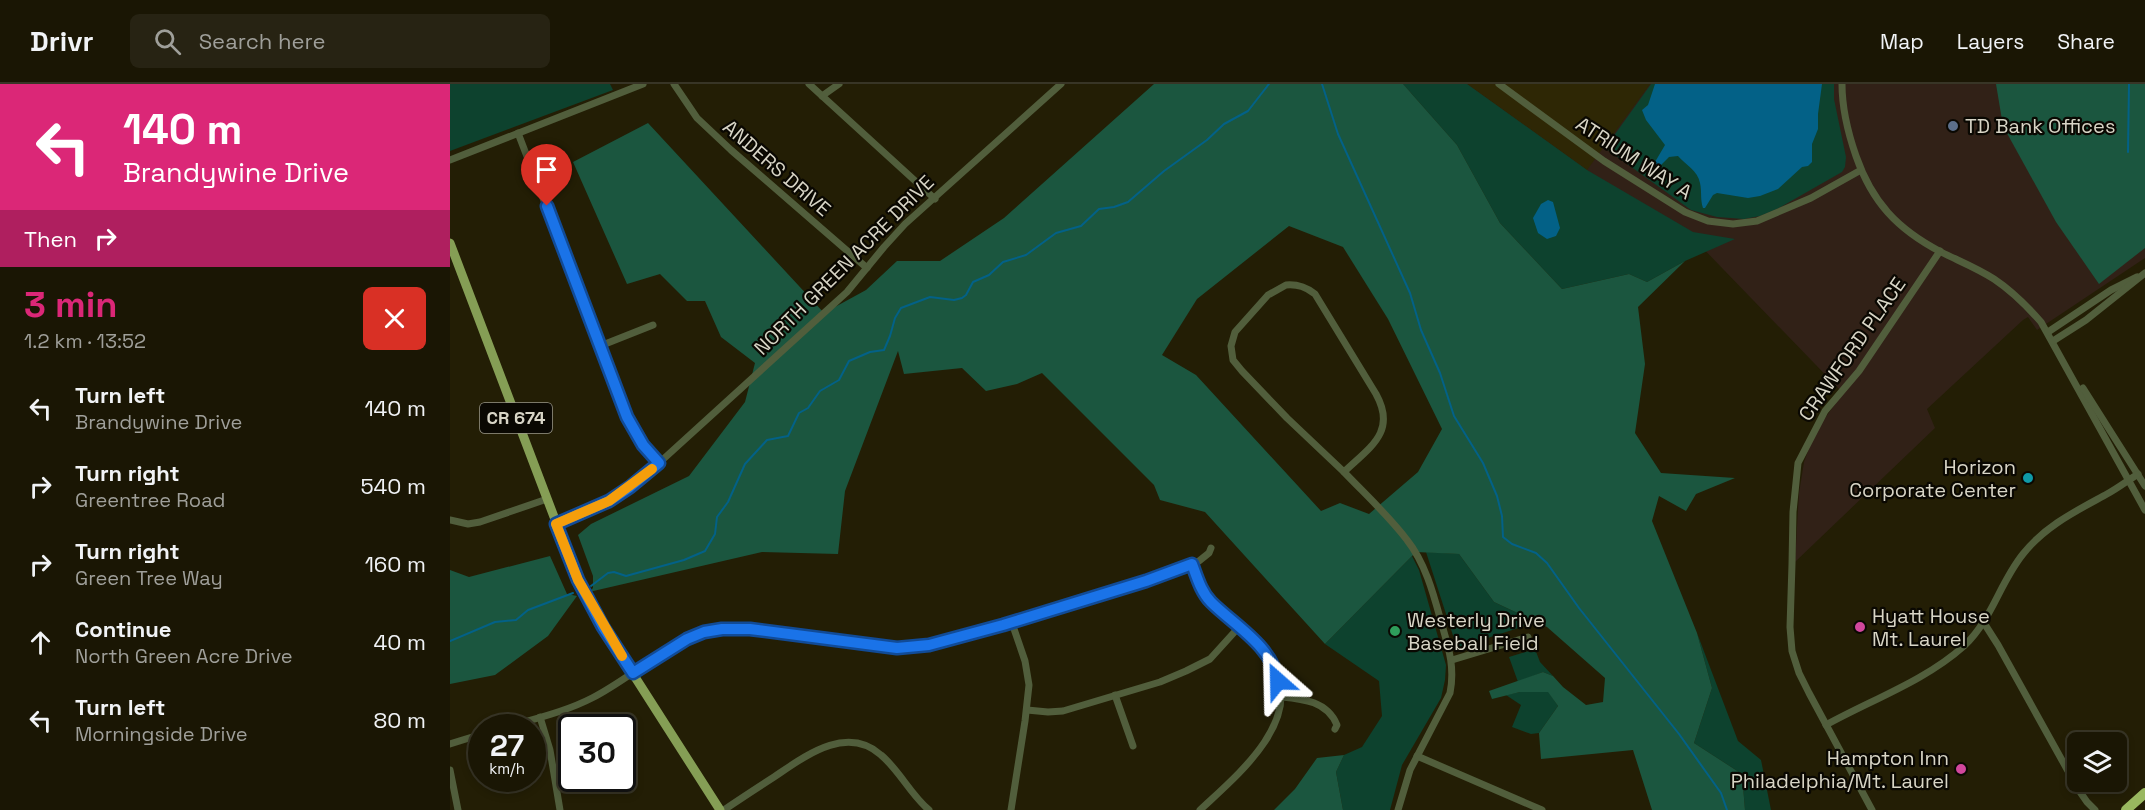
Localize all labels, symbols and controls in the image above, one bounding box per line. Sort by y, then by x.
search box [130,14,550,68]
text: Drivr [30,23,94,59]
icon: search [151,25,184,58]
text: Search here [199,27,325,55]
text: Map [1880,28,1924,55]
text: Layers [1957,28,2024,55]
text: Share [2057,28,2115,55]
text: 140 m [123,103,242,156]
icon: left [24,108,102,186]
street label: ATRIUM WAY A [1571,111,1697,205]
place label: TD Bank Offices [1965,113,2115,139]
street label: ANDERS DRIVE [718,114,836,222]
marker: TD Bank Offices [1946,119,1960,133]
pin [521,144,572,206]
icon: arrive [530,153,563,186]
text: Brandywine Drive [123,155,349,190]
street label: NORTH GREEN ACRE DRIVE [748,169,940,361]
icon: right [89,222,122,255]
text: Then [24,225,77,253]
street label: CRAWFORD PLACE [1793,272,1911,426]
text: 3 min [24,282,118,328]
button: close [363,287,426,350]
text: 1.2 km · 13:52 [24,328,146,354]
text: Turn left [75,381,165,409]
icon: left [24,392,57,425]
text: 140 m [364,394,426,422]
road number: CR 674 [480,403,552,433]
text: Brandywine Drive [75,409,242,435]
place label: Horizon Corporate Center [1849,454,2016,503]
text: Turn right [75,459,180,487]
icon: right [24,470,57,503]
marker: Horizon Corporate Center [2021,471,2035,485]
text: 540 m [360,472,426,500]
text: Greentree Road [75,487,225,513]
text: Turn right [75,537,180,565]
icon: right [24,548,57,581]
text: 160 m [365,550,426,578]
text: Green Tree Way [75,565,223,591]
place label: Hyatt House Mt. Laurel [1872,603,1990,652]
place label: Westerly Drive Baseball Field [1407,607,1545,656]
text: Continue [75,615,171,643]
marker: Hyatt House Mt. Laurel [1853,620,1867,634]
marker: Westerly Drive Baseball Field [1388,624,1402,638]
icon: ahead [24,626,57,659]
text: 40 m [374,628,426,656]
text: North Green Acre Drive [75,643,293,669]
position arrow [1246,649,1310,713]
text: Turn left [75,693,165,721]
icon: left [24,704,57,737]
text: 80 m [374,706,426,734]
speed limit sign: 30 [558,714,636,792]
text: Morningside Drive [75,721,248,747]
text: 27 [490,726,524,765]
map controls [2067,732,2127,792]
button: layers [2067,732,2127,792]
place label: Hampton Inn Philadelphia/Mt. Laurel [1731,745,1949,794]
text: km/h [489,759,525,778]
marker: Hampton Inn Philadelphia/Mt. Laurel [1954,762,1968,776]

